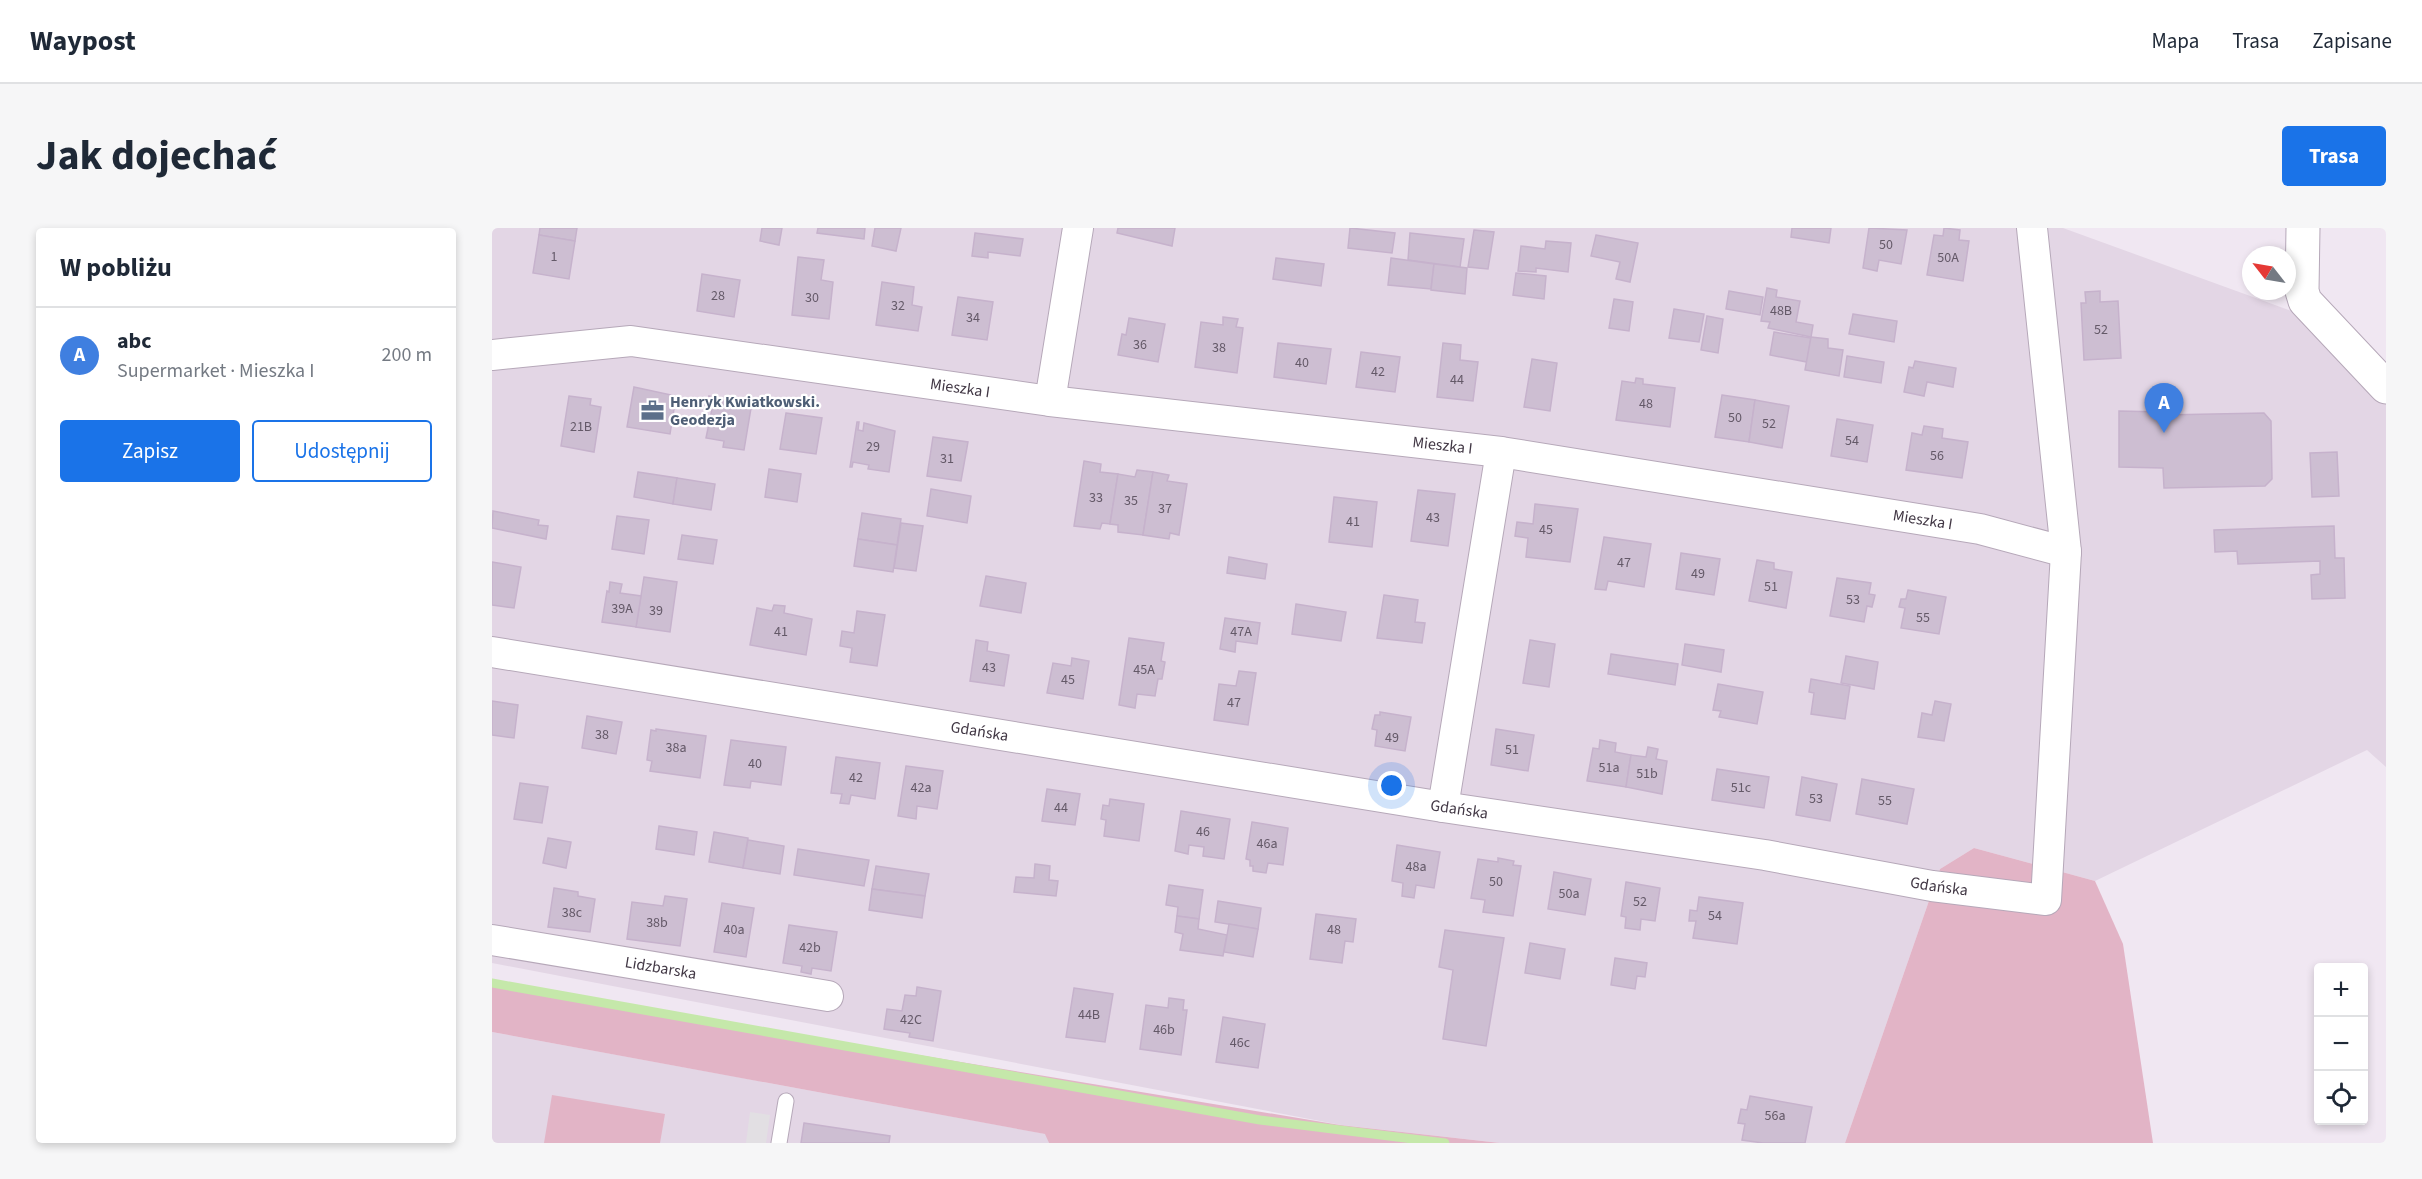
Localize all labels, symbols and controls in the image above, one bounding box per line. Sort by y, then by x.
text: Waypost [30,21,136,61]
text: Mapa [2151,26,2199,56]
text: Trasa [2232,26,2279,56]
text: Zapisane [2312,26,2392,56]
text: Jak dojechać [36,126,277,186]
button: Trasa [2282,126,2386,186]
house number: 50 [1879,235,1893,255]
north arrow [2242,246,2296,300]
house number: 1 [551,247,558,267]
house number: 50A [1937,248,1959,268]
text: W pobliżu [60,249,172,286]
house number: 28 [711,286,725,306]
house number: 30 [805,288,819,308]
house number: 32 [891,296,905,316]
house number: 48B [1770,301,1792,321]
house number: 34 [966,308,980,328]
house number: 52 [2094,320,2108,340]
text: abc [117,325,152,357]
house number: 36 [1133,335,1147,355]
house number: 38 [1212,338,1226,358]
text: A [74,341,85,369]
text: 200 m [382,341,432,369]
house number: 40 [1295,353,1309,373]
text: Supermarket · Mieszka I [117,357,314,385]
house number: 42 [1371,362,1385,382]
house number: 44 [1450,370,1464,390]
street label: Mieszka I [929,373,991,403]
pin: A [2144,384,2184,433]
place label: Henryk Kwiatkowski. Geodezja [670,391,820,431]
house number: 48 [1639,394,1653,414]
office icon: Henryk Kwiatkowski. Geodezja [639,398,665,424]
house number: 50 [1728,408,1742,428]
house number: 52 [1762,414,1776,434]
house number: 21B [570,417,592,437]
button: Zapisz [60,420,240,482]
button: Udostępnij [252,420,432,482]
street label: Mieszka I [1411,431,1474,460]
house number: 54 [1845,431,1859,451]
house number: 29 [866,437,880,457]
house number: 56 [1930,446,1944,466]
house number: 31 [940,449,954,469]
house number: 33 [1089,488,1103,508]
house number: 35 [1124,491,1138,511]
house number: 37 [1158,499,1172,519]
street label: Mieszka I [1891,504,1954,535]
house number: 43 [1426,508,1440,528]
house number: 41 [1346,512,1360,532]
house number: 45 [1539,520,1553,540]
house number: 47 [1617,553,1631,573]
house number: 49 [1691,564,1705,584]
house number: 51 [1764,577,1778,597]
house number: 53 [1846,590,1860,610]
house number: 39A [611,599,633,619]
house number: 39 [649,601,663,621]
house number: 55 [1916,608,1930,628]
house number: 41 [774,622,788,642]
house number: 47A [1230,622,1252,642]
house number: 43 [982,658,996,678]
house number: 45A [1133,660,1155,680]
house number: 45 [1061,670,1075,690]
house number: 47 [1227,693,1241,713]
street label: Gdańska [949,716,1010,747]
house number: 38 [595,725,609,745]
house number: 49 [1385,728,1399,748]
house number: 38a [666,738,686,758]
house number: 51 [1505,740,1519,760]
house number: 40 [748,754,762,774]
house number: 51a [1599,758,1619,778]
house number: 51b [1636,764,1658,784]
house number: 42 [849,768,863,788]
your location [1377,771,1406,800]
house number: 42a [911,778,931,798]
house number: 51c [1731,778,1752,798]
house number: 53 [1809,789,1823,809]
house number: 55 [1878,791,1892,811]
street label: Gdańska [1429,794,1490,825]
house number: 44 [1054,798,1068,818]
house number: 46 [1196,822,1210,842]
house number: 46a [1257,834,1277,854]
house number: 48a [1406,857,1426,877]
street label: Gdańska [1908,871,1969,901]
house number: 50 [1489,872,1503,892]
house number: 50a [1559,884,1579,904]
house number: 52 [1633,892,1647,912]
house number: 38c [562,903,583,923]
house number: 54 [1708,906,1722,926]
house number: 38b [646,913,668,933]
house number: 40a [724,920,744,940]
house number: 48 [1327,920,1341,940]
house number: 42b [799,938,821,958]
street label: Lidzbarska [623,951,698,985]
map controls [2314,963,2368,1125]
button: + [2314,963,2368,1017]
house number: 44B [1078,1005,1100,1025]
house number: 42C [900,1010,922,1030]
button: − [2314,1017,2368,1071]
house number: 46b [1153,1020,1175,1040]
house number: 46c [1230,1033,1251,1053]
button: locate [2314,1071,2368,1125]
house number: 56a [1765,1106,1785,1126]

